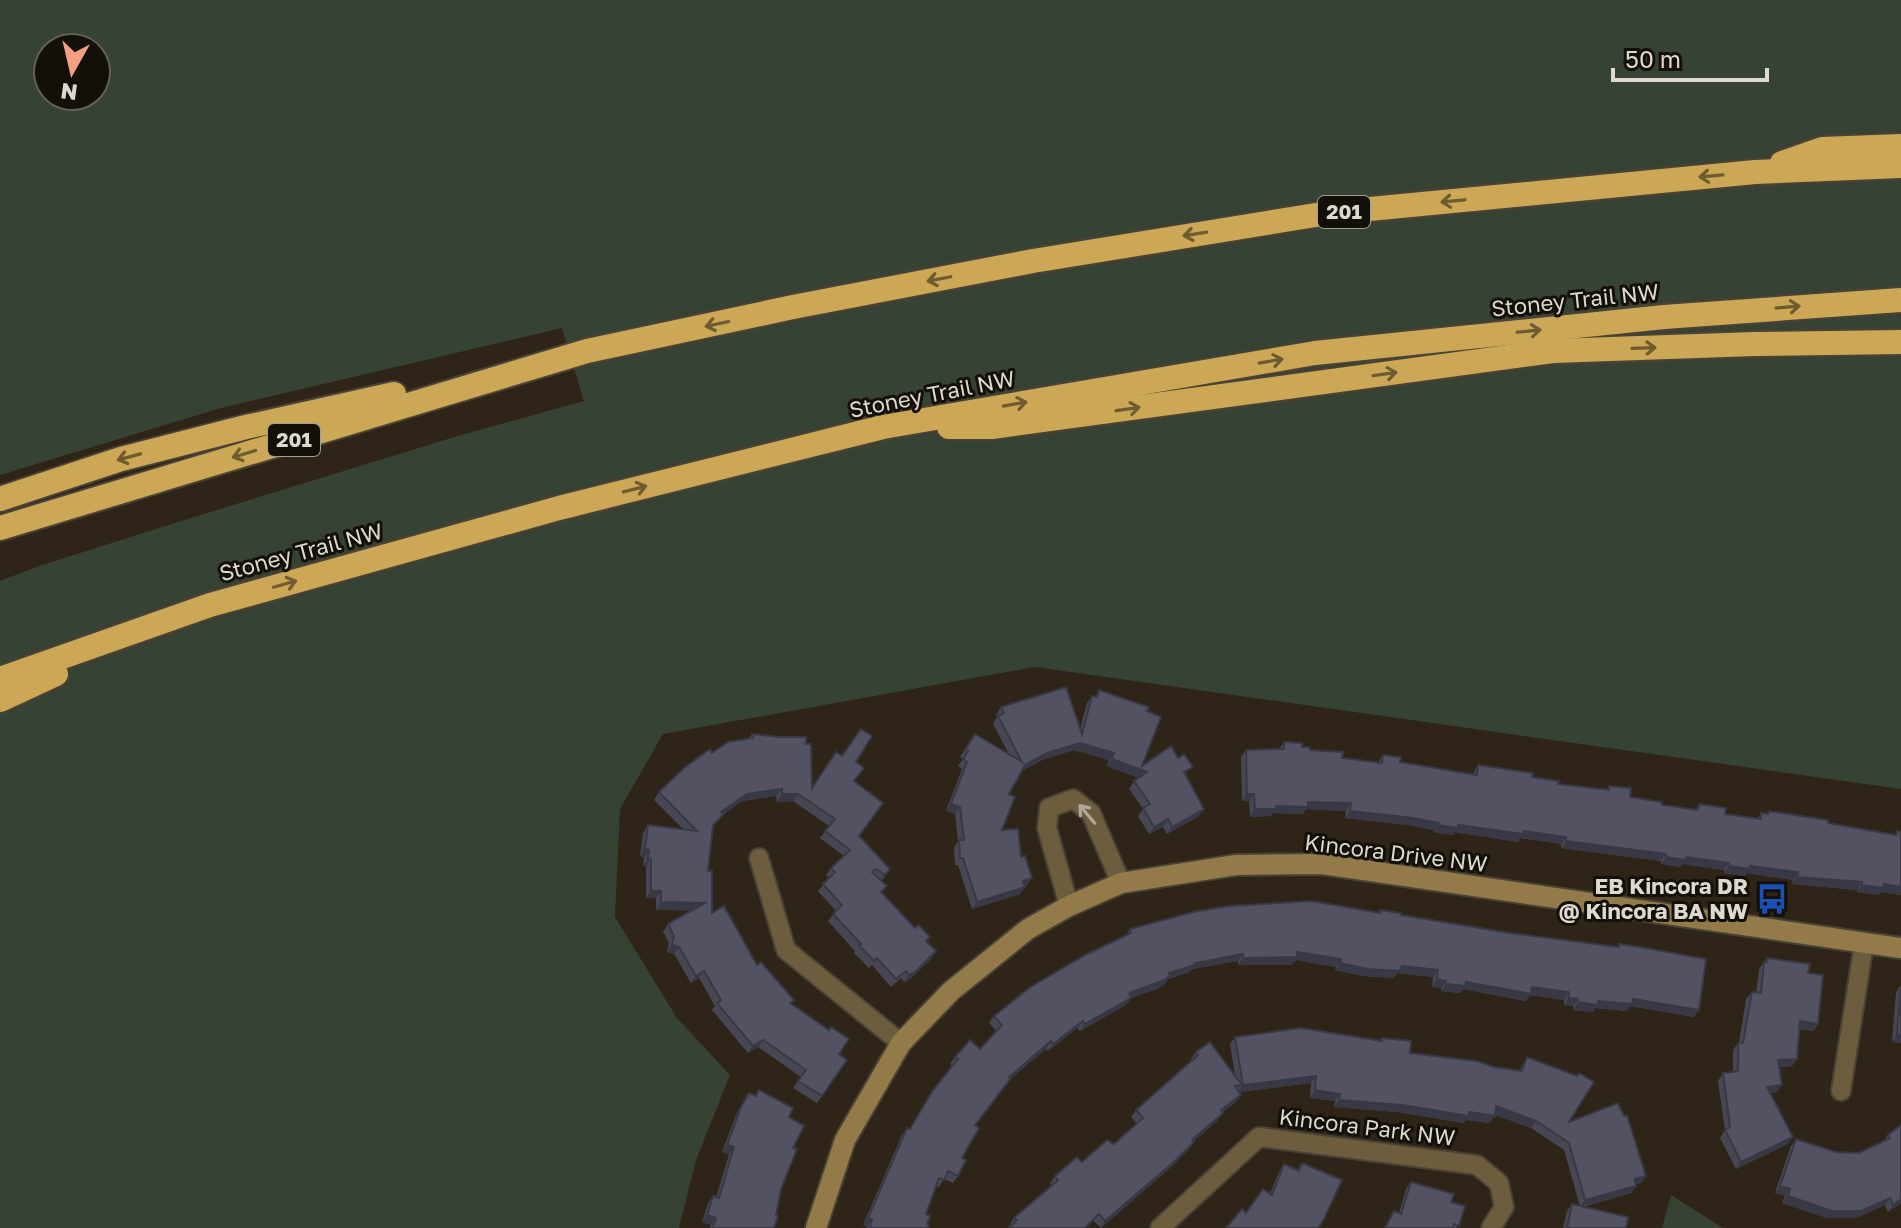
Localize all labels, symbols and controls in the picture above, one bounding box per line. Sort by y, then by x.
north arrow [32,32,112,112]
scale bar [1613,32,1767,82]
text: 50 m [1625,44,1681,73]
text: N [59,78,79,107]
one-way arrow [1698,169,1725,184]
one-way arrow [1440,194,1466,209]
road number: 201 [1318,196,1370,228]
one-way arrow [1183,228,1208,243]
one-way arrow [926,272,952,287]
street label: Stoney Trail NW [1490,277,1660,322]
one-way arrow [1774,299,1801,314]
one-way arrow [705,317,730,332]
one-way arrow [1516,323,1542,338]
one-way arrow [1630,340,1657,355]
one-way arrow [1258,352,1283,367]
street label: Stoney Trail NW [847,364,1017,423]
one-way arrow [1372,366,1397,381]
one-way arrow [1002,396,1027,411]
one-way arrow [1114,401,1140,416]
road number: 201 [268,424,320,456]
one-way arrow [232,448,257,463]
one-way arrow [117,451,143,466]
one-way arrow [621,481,647,496]
street label: Stoney Trail NW [216,517,386,586]
one-way arrow [272,575,298,590]
one-way arrow [1078,804,1096,824]
street label: Kincora Drive NW [1303,828,1489,877]
place label: EB Kincora DR @ Kincora BA NW [1559,872,1748,924]
bus stop icon: EB Kincora DR @ Kincora BA NW [1755,882,1789,916]
street label: Kincora Park NW [1278,1102,1457,1151]

